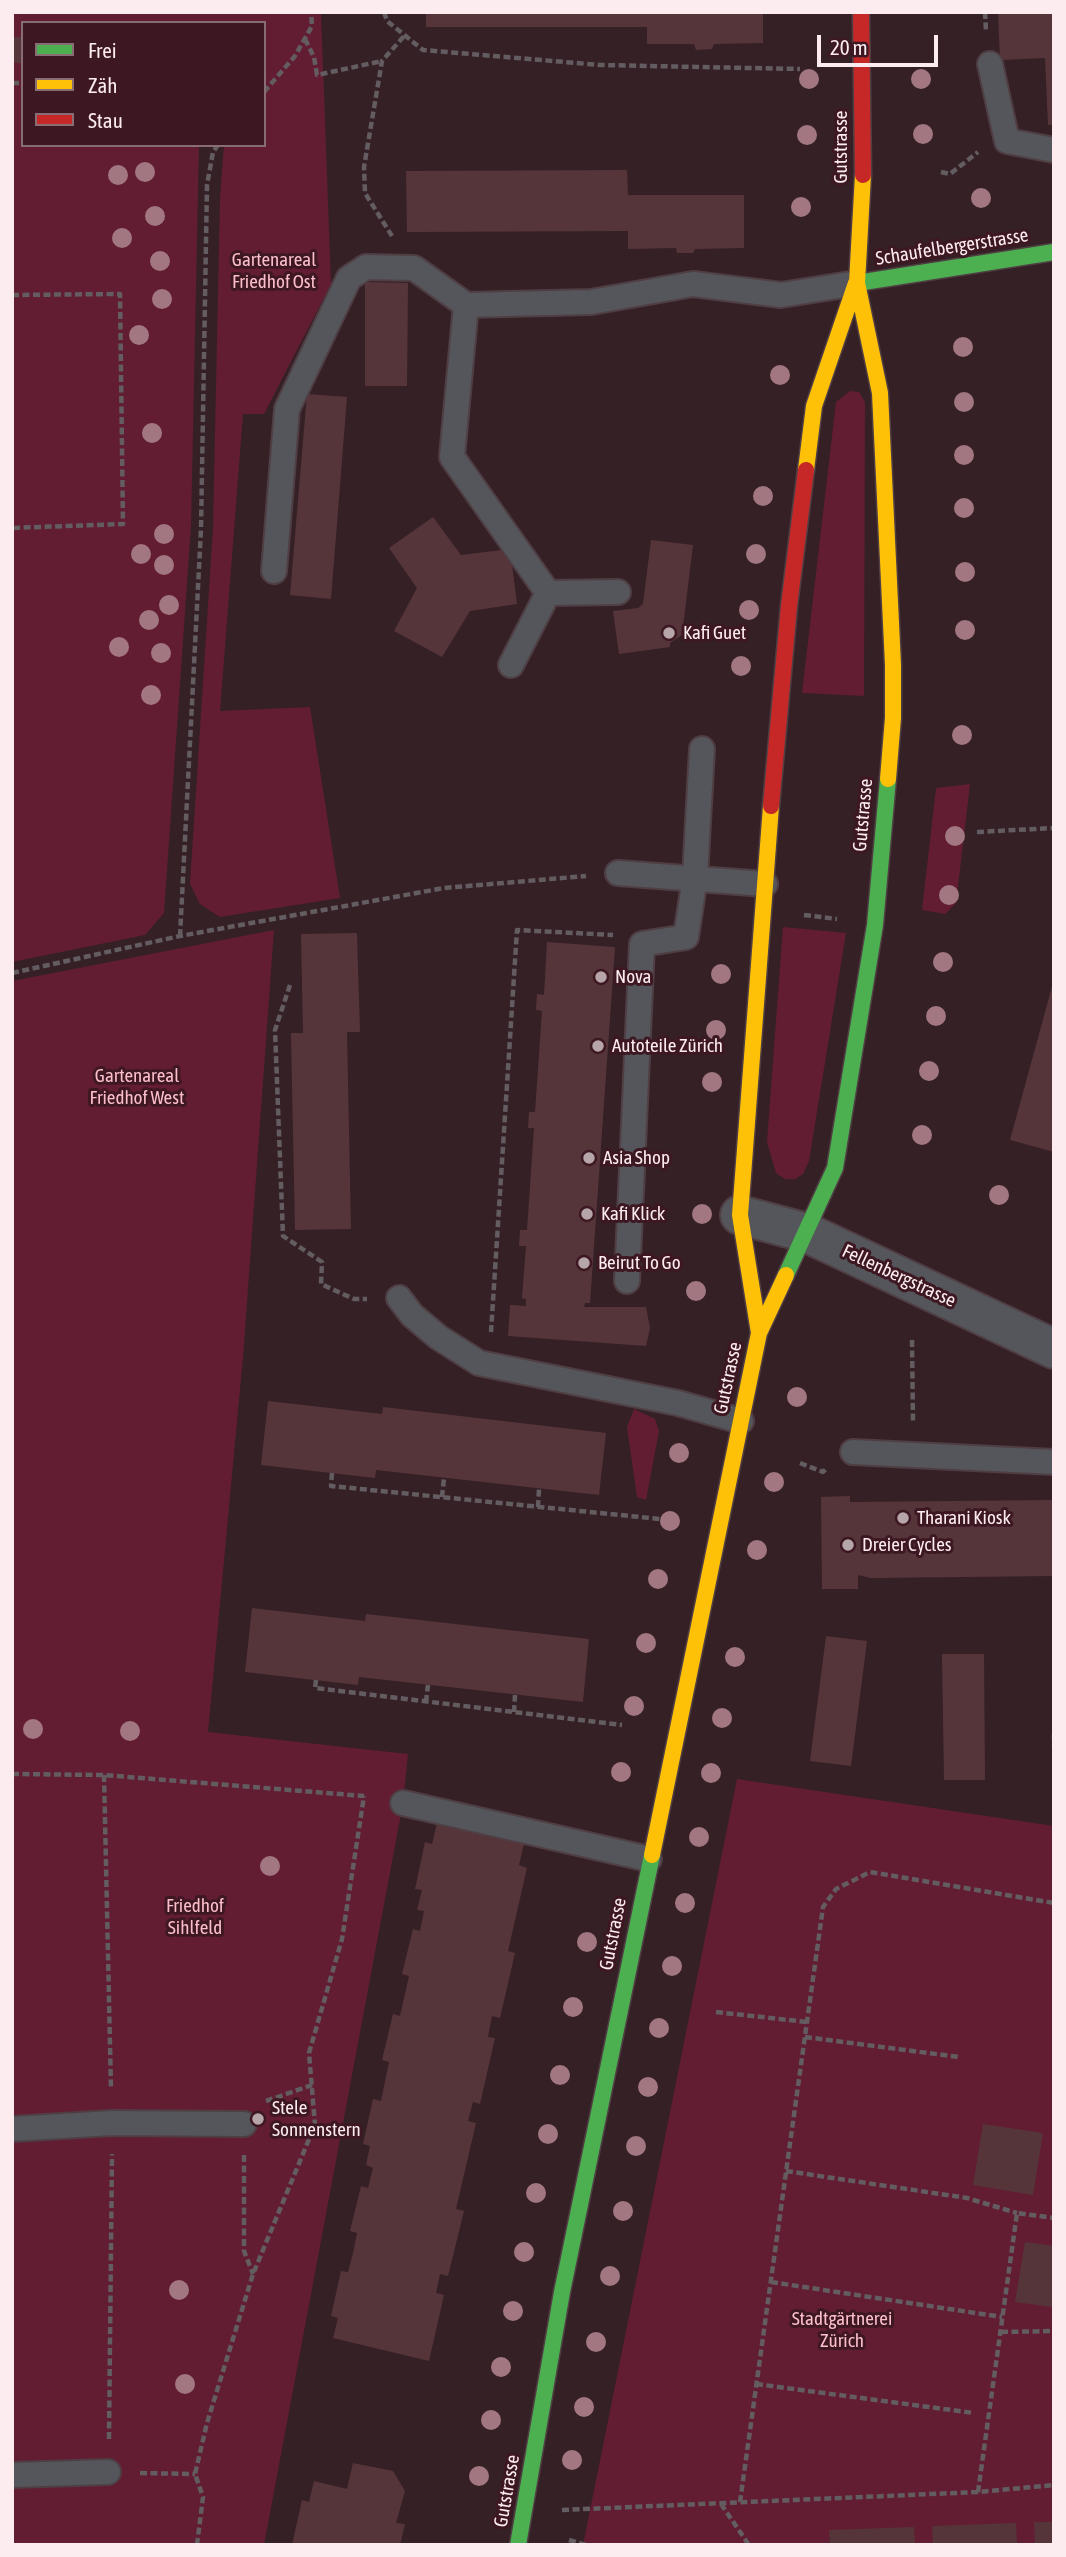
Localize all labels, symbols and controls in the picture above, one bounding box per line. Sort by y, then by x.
legend [21,21,266,147]
scale bar [821,21,942,65]
text: 20 m [830,35,868,59]
text: Frei [88,38,117,62]
text: Zäh [88,73,117,97]
text: Stau [88,108,123,132]
street label: Gutstrasse [830,111,852,183]
street label: Schaufelbergerstrasse [874,224,1030,270]
park label: Gartenareal Friedhof Ost [232,249,316,293]
place label: Kafi Guet [683,622,746,644]
marker: Kafi Guet [661,625,677,641]
street label: Gutstrasse [848,778,878,852]
place label: Nova [615,966,651,988]
marker: Nova [593,969,609,985]
place label: Autoteile Zürich [612,1035,723,1057]
marker: Autoteile Zürich [590,1038,606,1054]
park label: Gartenareal Friedhof West [90,1065,184,1109]
place label: Asia Shop [603,1147,670,1169]
marker: Asia Shop [581,1150,597,1166]
place label: Kafi Klick [601,1203,665,1225]
marker: Kafi Klick [579,1206,595,1222]
street label: Fellenbergstrasse [839,1240,959,1312]
place label: Beirut To Go [598,1252,681,1274]
marker: Beirut To Go [576,1255,592,1271]
street label: Gutstrasse [709,1340,747,1416]
place label: Tharani Kiosk [917,1507,1011,1529]
marker: Tharani Kiosk [895,1510,911,1526]
place label: Dreier Cycles [862,1534,951,1556]
marker: Dreier Cycles [840,1537,856,1553]
park label: Friedhof Sihlfeld [166,1895,224,1939]
street label: Gutstrasse [595,1896,631,1972]
place label: Stele Sonnenstern [272,2097,361,2141]
marker: Stele Sonnenstern [250,2111,266,2127]
park label: Stadtgärtnerei Zürich [792,2308,892,2352]
street label: Gutstrasse [489,2453,525,2529]

